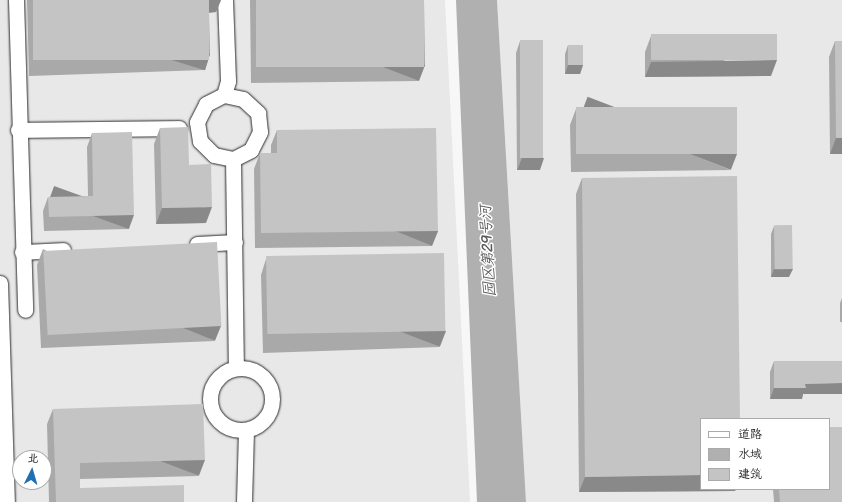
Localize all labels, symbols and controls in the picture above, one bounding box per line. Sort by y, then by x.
water label: 园区第29号河 [477,205,499,297]
legend [700,418,830,490]
text: 道路 [738,427,762,442]
text: 水域 [738,447,762,462]
north arrow [12,450,52,490]
text: 北 [27,452,39,465]
text: 建筑 [738,467,762,482]

